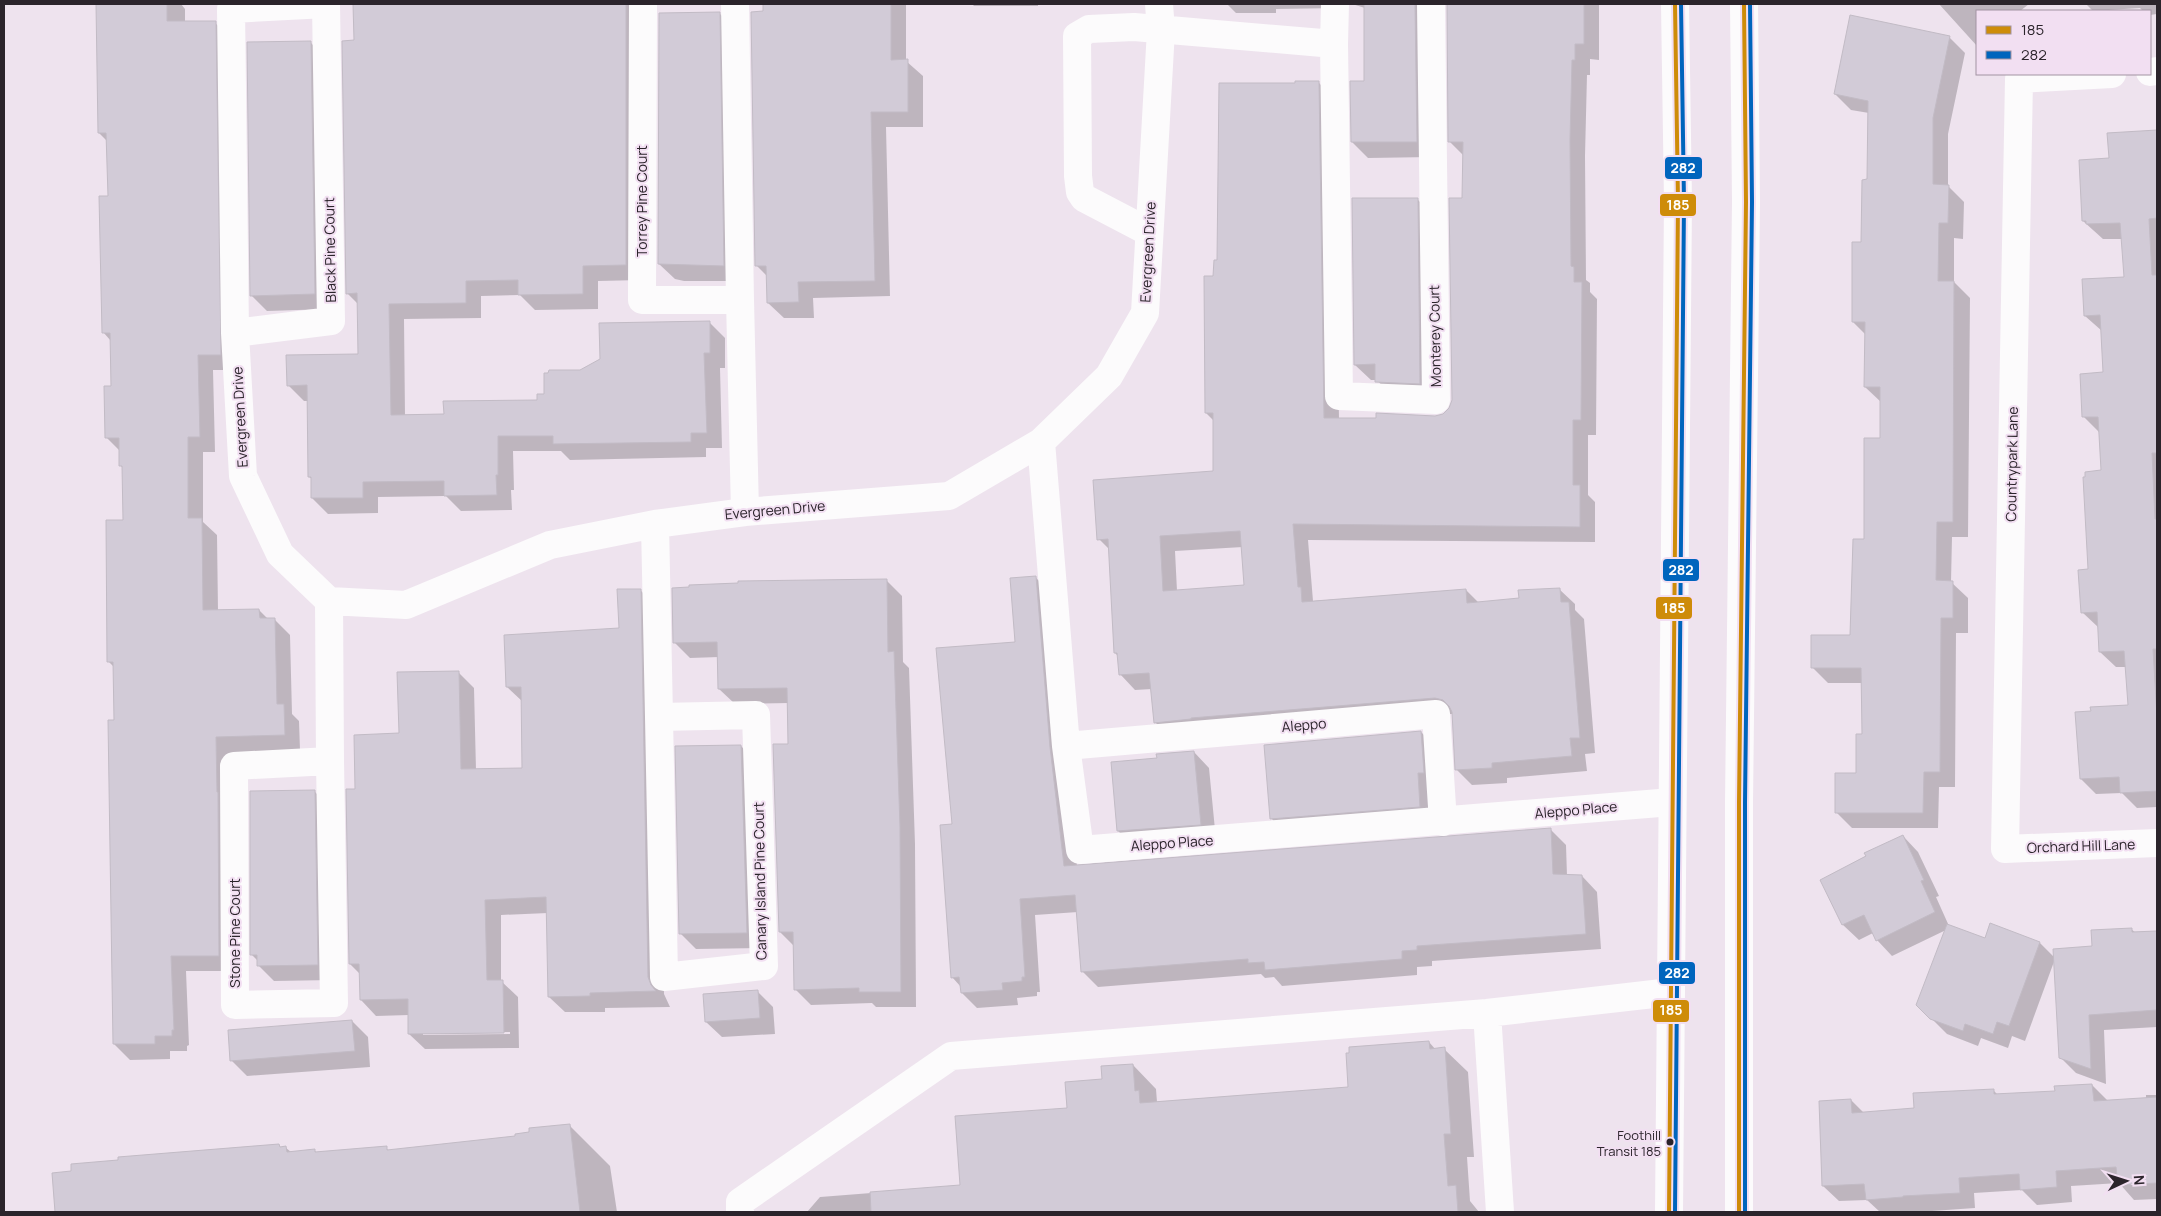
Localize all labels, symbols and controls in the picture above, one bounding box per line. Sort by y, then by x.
legend [1976,10,2151,75]
text: 185 [2021,19,2044,40]
text: 282 [2021,44,2047,65]
street label: Torrey Pine Court [632,145,651,257]
line badge: 282 [1664,156,1703,180]
text: 282 [1670,158,1696,177]
line badge: 185 [1659,193,1697,217]
text: 185 [1667,195,1689,214]
street label: Black Pine Court [319,197,340,303]
street label: Evergreen Drive [1135,201,1160,303]
street label: Monterey Court [1424,284,1445,387]
street label: Evergreen Drive [227,366,252,468]
street label: Countrypark Lane [2001,406,2022,522]
street label: Evergreen Drive [724,496,826,523]
line badge: 282 [1662,558,1700,582]
text: 282 [1668,560,1694,579]
line badge: 185 [1655,596,1693,620]
text: 185 [1663,598,1685,617]
street label: Aleppo [1281,713,1327,736]
street label: Aleppo Place [1534,796,1618,823]
street label: Canary Island Pine Court [749,801,770,960]
street label: Aleppo Place [1130,830,1214,855]
street label: Orchard Hill Lane [2026,834,2136,857]
street label: Stone Pine Court [225,878,244,988]
line badge: 282 [1658,961,1696,985]
text: 282 [1664,963,1690,982]
line badge: 185 [1652,999,1690,1023]
text: 185 [1660,1000,1682,1019]
place label: Foothill Transit 185 [1597,1126,1661,1160]
marker: Foothill Transit 185 [1665,1137,1675,1147]
north arrow [2101,1156,2151,1206]
text: N [2130,1174,2149,1186]

